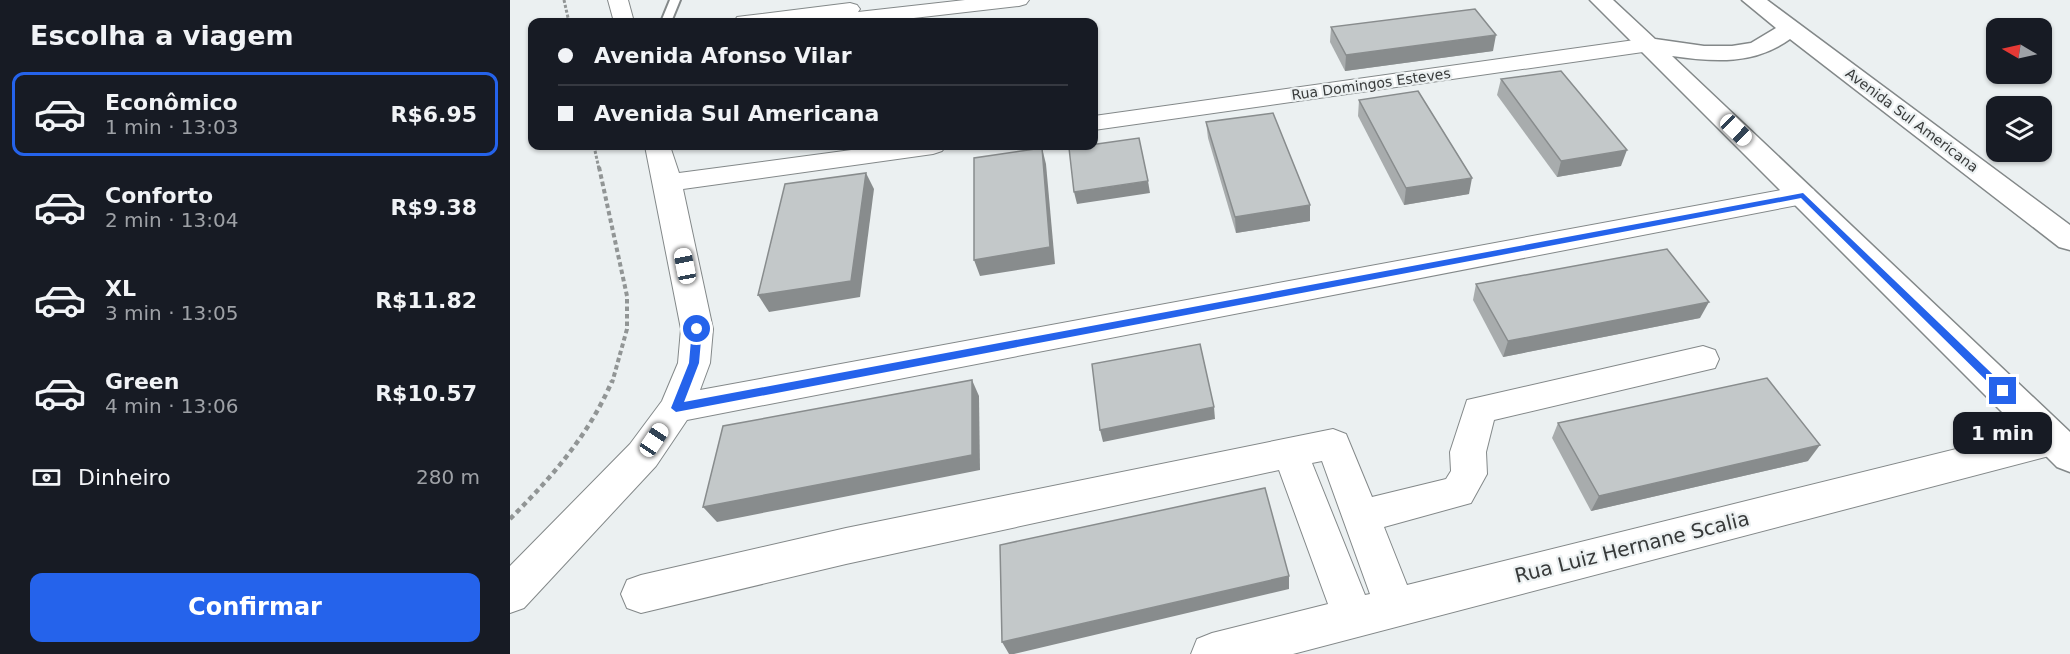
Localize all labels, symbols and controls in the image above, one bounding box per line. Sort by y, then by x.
north arrow [1986,18,2052,84]
map controls [1986,18,2052,162]
text: Escolha a viagem [30,20,294,51]
text: Avenida Afonso Vilar [594,43,852,68]
street label: Rua Domingos Esteves [1290,65,1452,103]
street label: Avenida Sul Americana [1843,65,1981,175]
icon: car [33,87,87,141]
text: Econômico [105,90,238,115]
button: layers [1986,96,2052,162]
text: Avenida Sul Americana [594,101,879,126]
text: R$6.95 [390,102,477,127]
car [1717,111,1755,149]
text: 1 min · 13:03 [105,115,239,139]
icon: car [33,180,87,234]
text: Conforto [105,183,213,208]
text: R$9.38 [390,195,477,220]
text: 2 min · 13:04 [105,208,239,232]
car [673,247,697,285]
icon: car [33,273,87,327]
text: XL [105,276,136,301]
text: R$11.82 [375,288,477,313]
text: 3 min · 13:05 [105,301,239,325]
route start [683,315,710,342]
icon: car [33,366,87,420]
text: Green [105,369,179,394]
route end [1989,377,2016,404]
text: R$10.57 [375,381,477,406]
text: 4 min · 13:06 [105,394,239,418]
callout: 1 min [1954,412,2053,454]
car [636,420,672,460]
text: 1 min [1971,421,2034,445]
icon: cash [30,461,63,494]
text: Dinheiro [78,465,171,490]
text: 280 m [416,465,480,489]
street label: Rua Luiz Hernane Scalia [1512,506,1752,588]
button: Confirmar [30,573,480,642]

